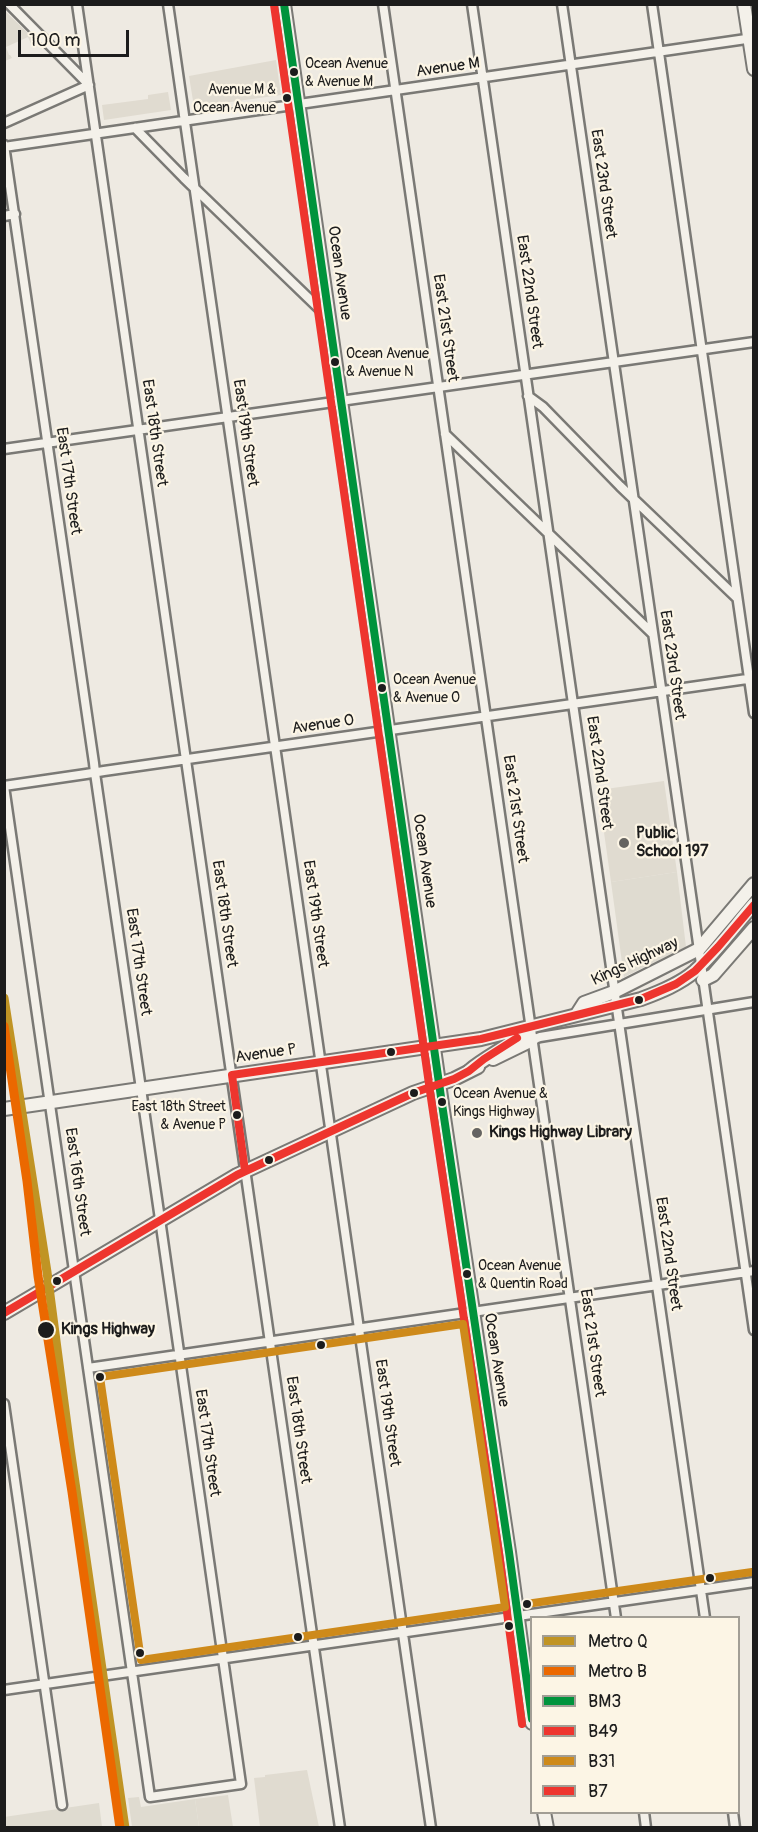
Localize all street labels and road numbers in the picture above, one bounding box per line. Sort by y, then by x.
street label: Avenue M [415,54,481,82]
street label: East 23rd Street [586,128,620,240]
street label: Ocean Avenue [323,225,355,321]
street label: East 22nd Street [512,234,546,350]
street label: East 21st Street [428,273,462,383]
street label: East 18th Street [137,378,171,488]
street label: East 19th Street [228,378,262,488]
street label: East 17th Street [51,426,85,536]
street label: East 23rd Street [655,609,689,721]
street label: Avenue O [291,711,355,739]
street label: East 22nd Street [582,715,616,831]
street label: East 21st Street [498,754,532,864]
street label: Ocean Avenue [408,813,440,909]
street label: East 18th Street [207,859,241,969]
street label: East 19th Street [298,859,332,969]
street label: East 17th Street [121,907,155,1017]
street label: Kings Highway [588,933,682,991]
street label: Avenue P [234,1040,298,1068]
street label: East 16th Street [60,1127,94,1237]
street label: East 22nd Street [651,1196,685,1312]
street label: East 21st Street [575,1288,609,1398]
street label: Ocean Avenue [479,1312,513,1408]
street label: East 19th Street [370,1358,404,1468]
street label: East 18th Street [281,1375,315,1485]
street label: East 17th Street [190,1388,224,1498]

